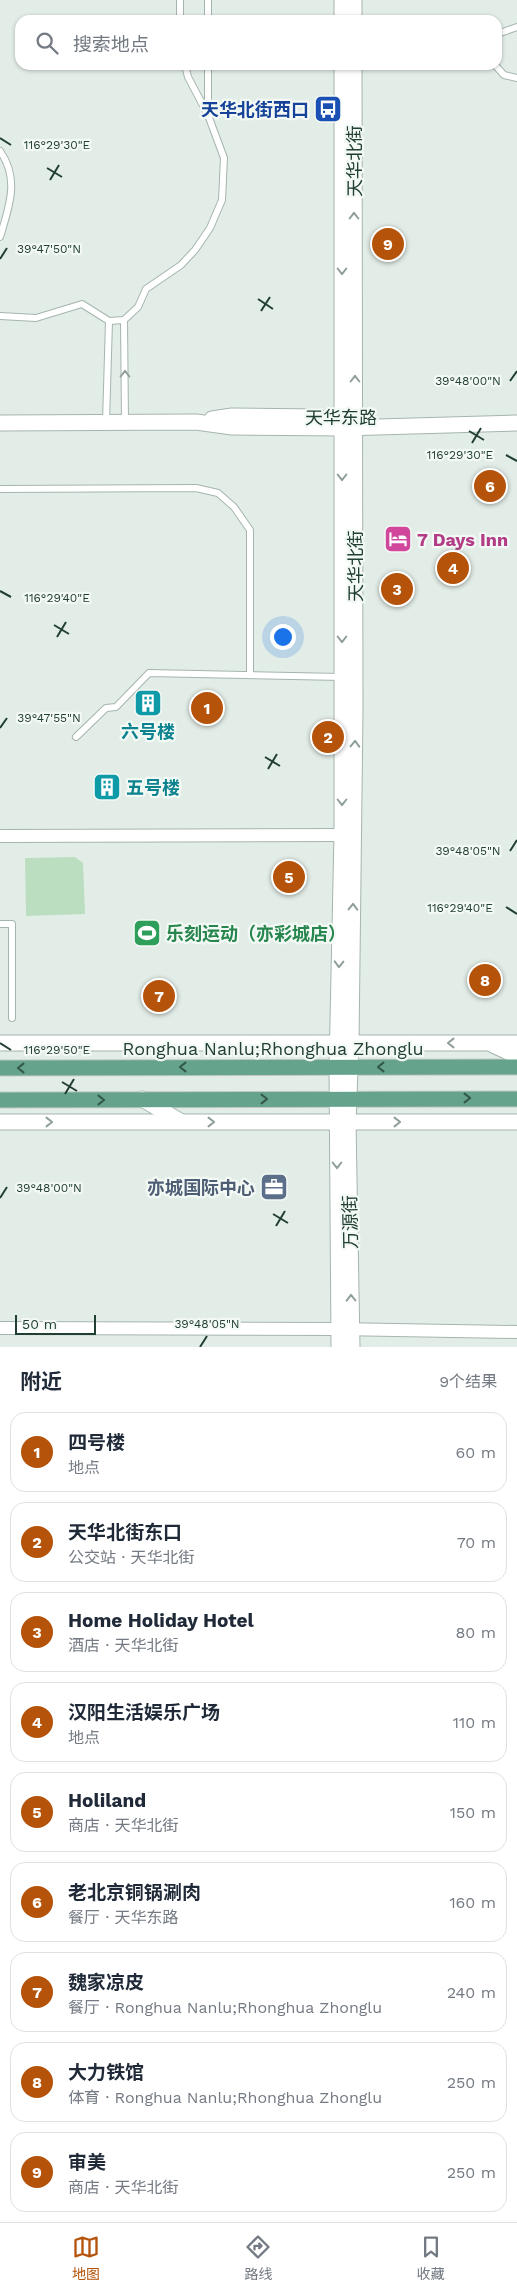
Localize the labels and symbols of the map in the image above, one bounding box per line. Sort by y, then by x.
bus stop icon: 天华北街西口 [313,94,343,124]
place label: 天华北街西口 [201,99,309,120]
street label: 天华北街 [344,125,365,197]
text: 116°29'30"E [24,138,91,152]
one-way arrow [349,212,359,220]
pin: 9 [372,225,404,263]
text: 39°47'50"N [17,242,81,256]
one-way arrow [337,268,347,275]
one-way arrow [120,369,130,377]
text: 39°48'00"N [435,374,501,388]
one-way arrow [350,375,360,382]
street label: 天华东路 [305,407,377,428]
text: 116°29'30"E [427,448,494,462]
pin: 6 [474,467,506,505]
one-way arrow [337,473,347,481]
hotel icon: 7 Days Inn [383,524,413,554]
place label: 7 Days Inn [417,529,508,550]
street label: 天华北街 [345,530,366,602]
pin: 4 [437,549,469,587]
pin: 3 [381,570,413,608]
text: 116°29'40"E [24,591,90,605]
your location [270,624,296,650]
one-way arrow [337,636,347,643]
building icon: 六号楼 [133,688,163,718]
pin: 1 [191,689,223,727]
text: 39°47'55"N [17,711,81,725]
pin: 2 [312,718,344,756]
place label: 六号楼 [121,721,175,742]
one-way arrow [350,740,360,748]
building icon: 五号楼 [92,772,122,802]
place label: 五号楼 [126,777,180,798]
one-way arrow [337,798,347,806]
text: 39°48'05"N [435,844,501,858]
pin: 5 [273,858,305,896]
text: 116°29'40"E [427,901,493,915]
one-way arrow [348,902,358,910]
sports icon: 乐刻运动（亦彩城店） [132,918,162,948]
place label: 乐刻运动（亦彩城店） [166,923,346,944]
one-way arrow [334,960,344,968]
pin: 8 [469,961,501,999]
pin: 7 [143,977,175,1015]
street label: Ronghua Nanlu;Rhonghua Zhonglu [122,1038,424,1059]
one-way arrow [447,1038,454,1048]
text: 116°29'50"E [24,1043,91,1057]
one-way arrow [179,1062,187,1072]
one-way arrow [377,1062,384,1072]
one-way arrow [17,1063,24,1073]
one-way arrow [463,1093,471,1104]
one-way arrow [97,1094,105,1105]
one-way arrow [260,1094,268,1104]
one-way arrow [45,1117,53,1127]
one-way arrow [208,1117,215,1127]
one-way arrow [394,1117,401,1127]
one-way arrow [332,1161,342,1169]
office icon: 亦城国际中心 [259,1172,289,1202]
place label: 亦城国际中心 [147,1177,255,1198]
text: 39°48'00"N [16,1181,82,1195]
street label: 万源街 [339,1195,361,1249]
one-way arrow [346,1294,356,1302]
scale bar [15,1312,96,1335]
text: 39°48'05"N [174,1317,240,1331]

